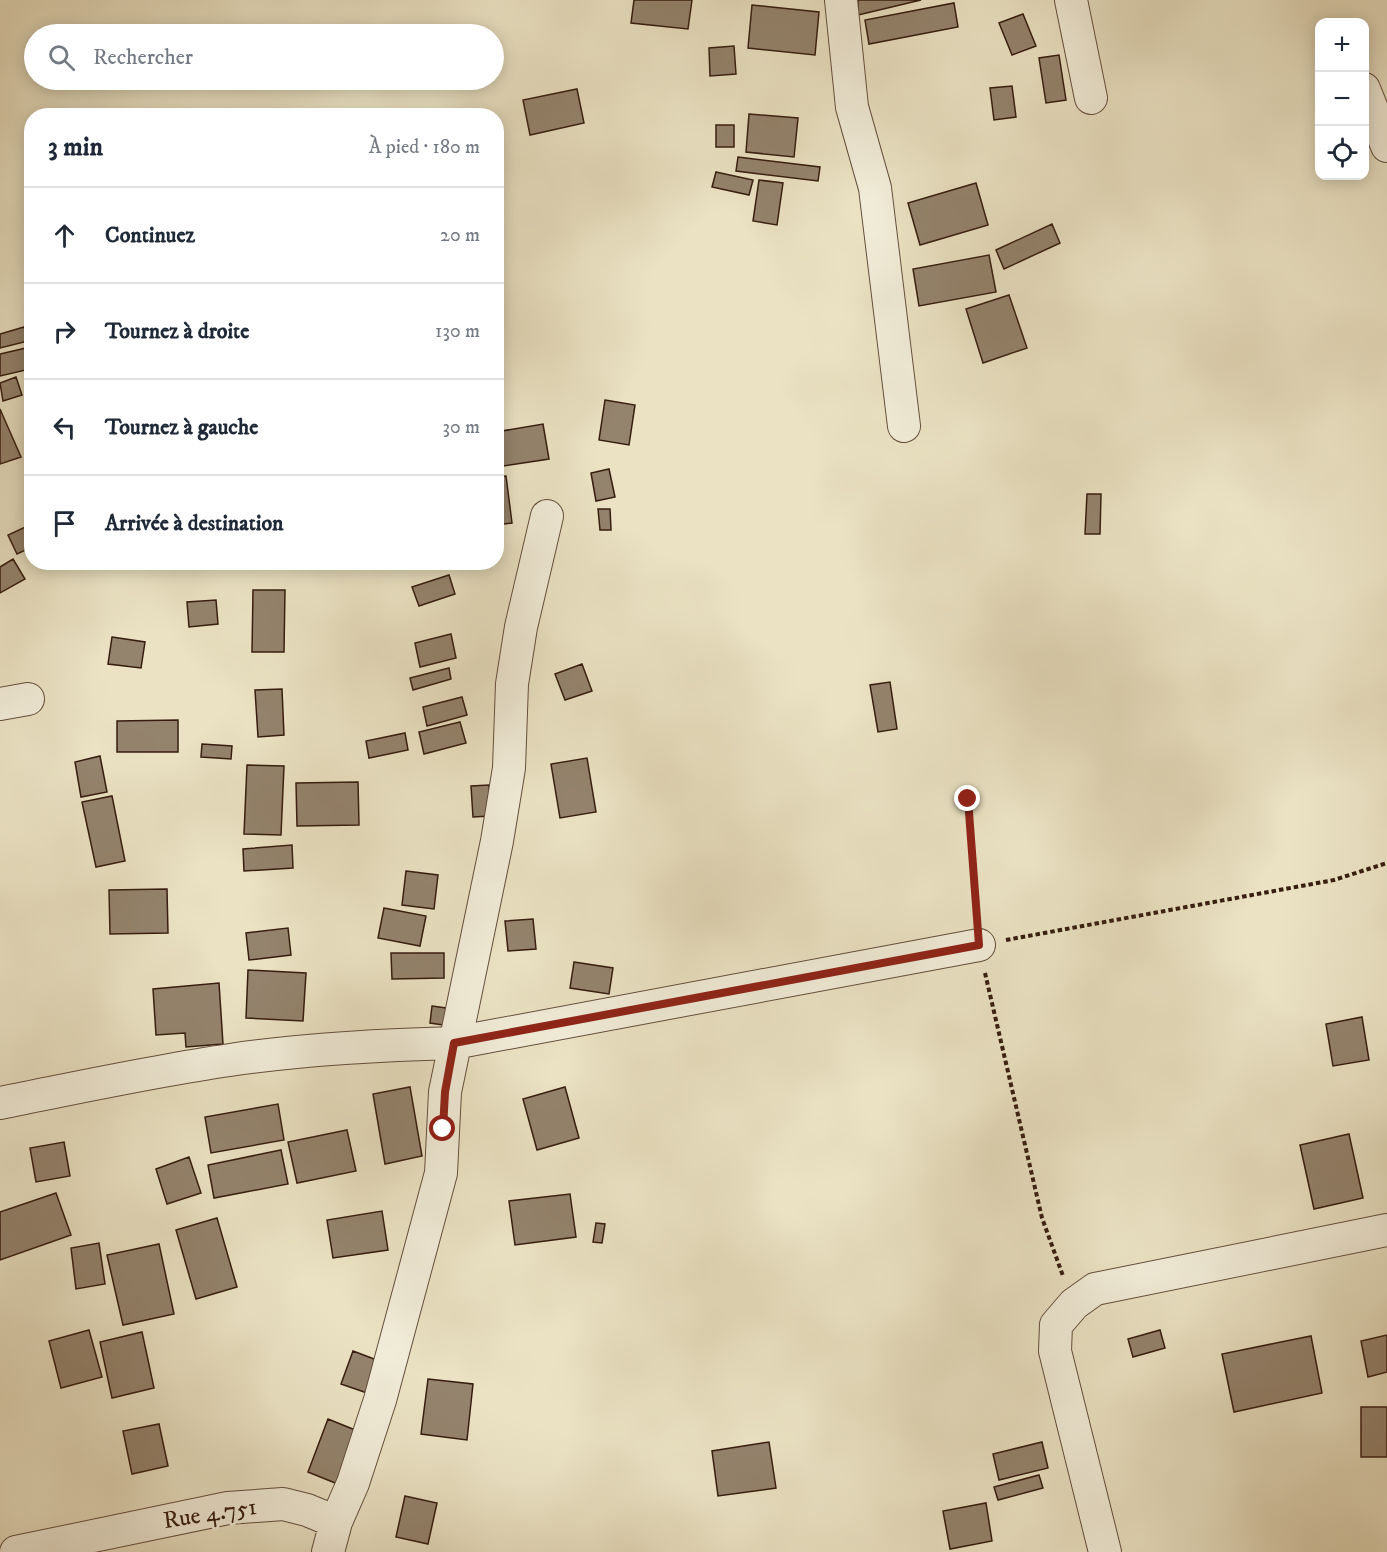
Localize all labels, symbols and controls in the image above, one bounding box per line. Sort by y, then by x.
map controls [1315,18,1369,180]
button: + [1315,18,1369,72]
search box [24,24,504,90]
icon: search [45,41,78,74]
text: Rechercher [93,44,193,71]
button: − [1315,72,1369,126]
button: locate [1315,126,1369,180]
text: 3 min [48,131,103,164]
text: À pied · 180 m [369,135,480,160]
icon: ahead [48,219,81,252]
text: Continuez [105,222,195,249]
text: 20 m [440,223,480,248]
icon: right [48,315,81,348]
text: Tournez à droite [105,318,249,345]
text: 130 m [435,319,480,344]
icon: left [48,411,81,444]
text: Tournez à gauche [105,414,258,441]
text: 30 m [442,415,480,440]
icon: arrive [48,507,81,540]
text: Arrivée à destination [105,510,284,537]
route end [954,785,980,811]
route start [429,1115,455,1141]
street label: Rue 4.751 [161,1492,259,1536]

